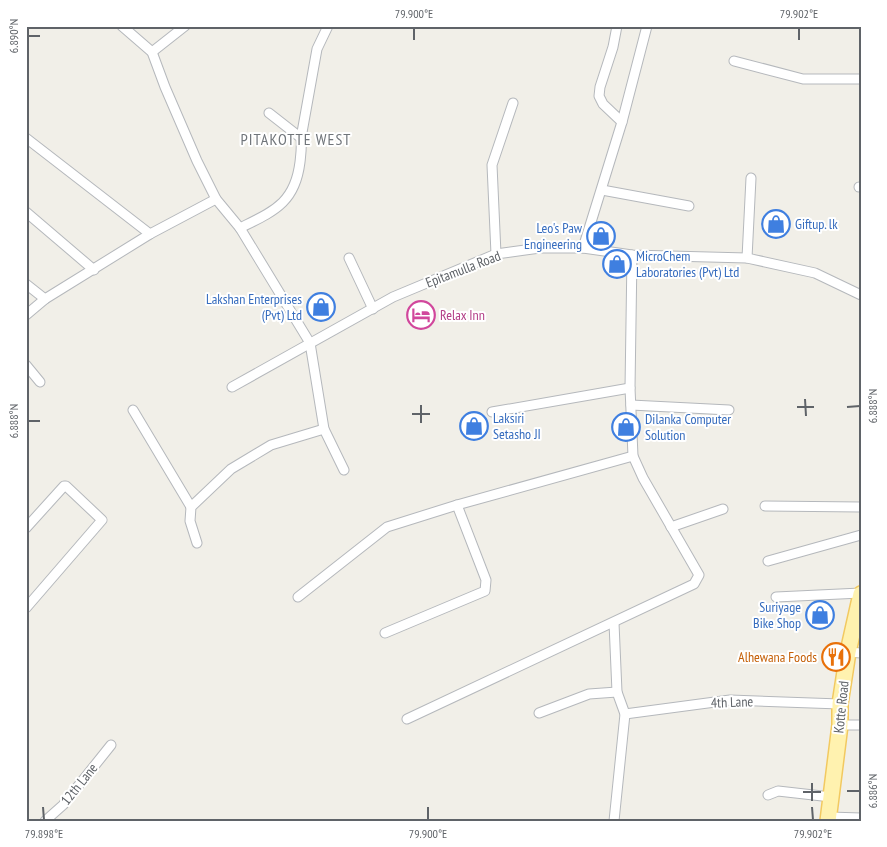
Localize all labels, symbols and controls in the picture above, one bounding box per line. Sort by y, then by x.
text: 79.900°E [395,6,433,21]
text: 79.902°E [780,6,818,21]
text: 6.890°N [6,19,21,53]
district label: PITAKOTTE WEST [241,129,351,149]
shop icon: Giftup. lk [761,209,791,239]
place label: Giftup. lk [795,215,838,233]
place label: Leo's Paw Engineering [524,219,583,253]
shop icon: Leo's Paw Engineering [586,221,616,251]
street label: Epitamulla Road [423,246,503,292]
place label: MicroChem Laboratories (Pvt) Ltd [636,247,739,281]
shop icon: MicroChem Laboratories (Pvt) Ltd [602,249,632,279]
place label: Lakshan Enterprises (Pvt) Ltd [206,290,302,324]
shop icon: Lakshan Enterprises (Pvt) Ltd [306,292,336,322]
hotel icon: Relax Inn [406,300,436,330]
place label: Relax Inn [440,306,485,324]
text: 6.888°N [865,389,880,423]
text: 6.888°N [6,404,21,438]
place label: Laksiri Setasho JI [493,409,541,443]
place label: Dilanka Computer Solution [645,410,731,444]
shop icon: Laksiri Setasho JI [459,411,489,441]
shop icon: Dilanka Computer Solution [611,412,641,442]
place label: Suriyage Bike Shop [753,598,801,632]
shop icon: Suriyage Bike Shop [805,600,835,630]
restaurant icon: Alhewana Foods [821,642,851,672]
place label: Alhewana Foods [738,648,817,666]
street label: Kotte Road [829,680,853,734]
street label: 4th Lane [710,692,754,712]
street label: 12th Lane [57,759,101,809]
text: 6.886°N [865,774,880,808]
text: 79.898°E [25,826,63,841]
text: 79.900°E [409,826,447,841]
text: 79.902°E [794,826,832,841]

